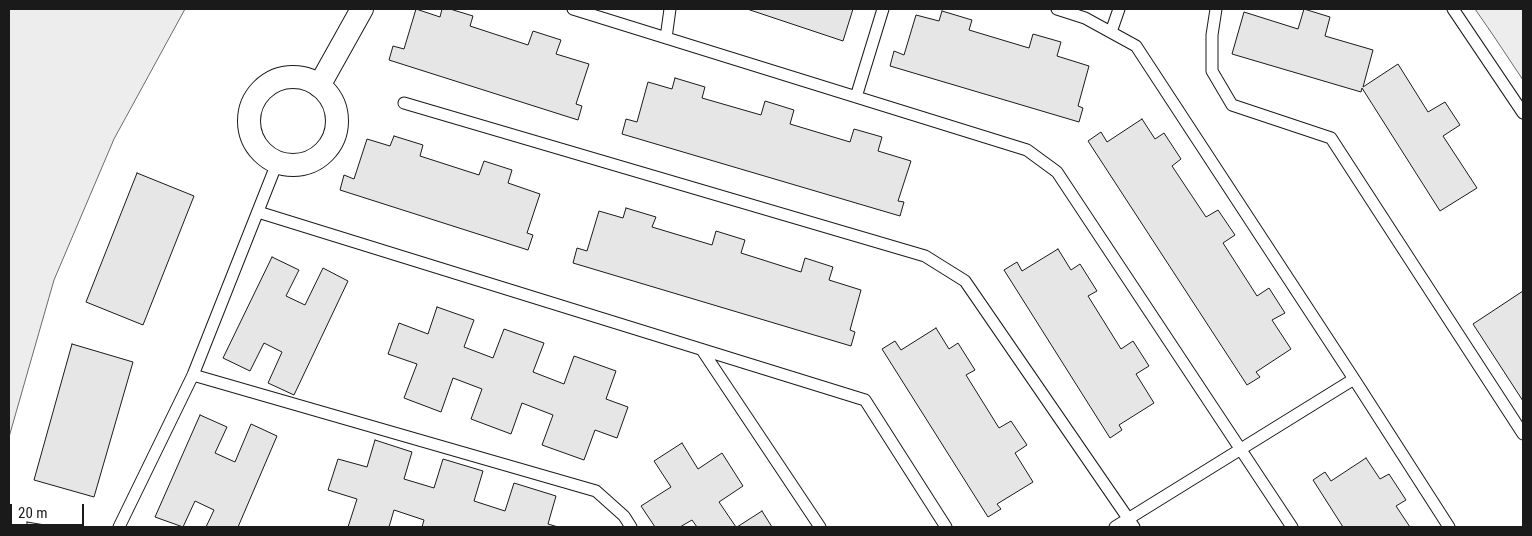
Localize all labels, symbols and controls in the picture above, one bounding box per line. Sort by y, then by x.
scale bar [12,494,86,526]
text: 20 m [18,504,48,522]

